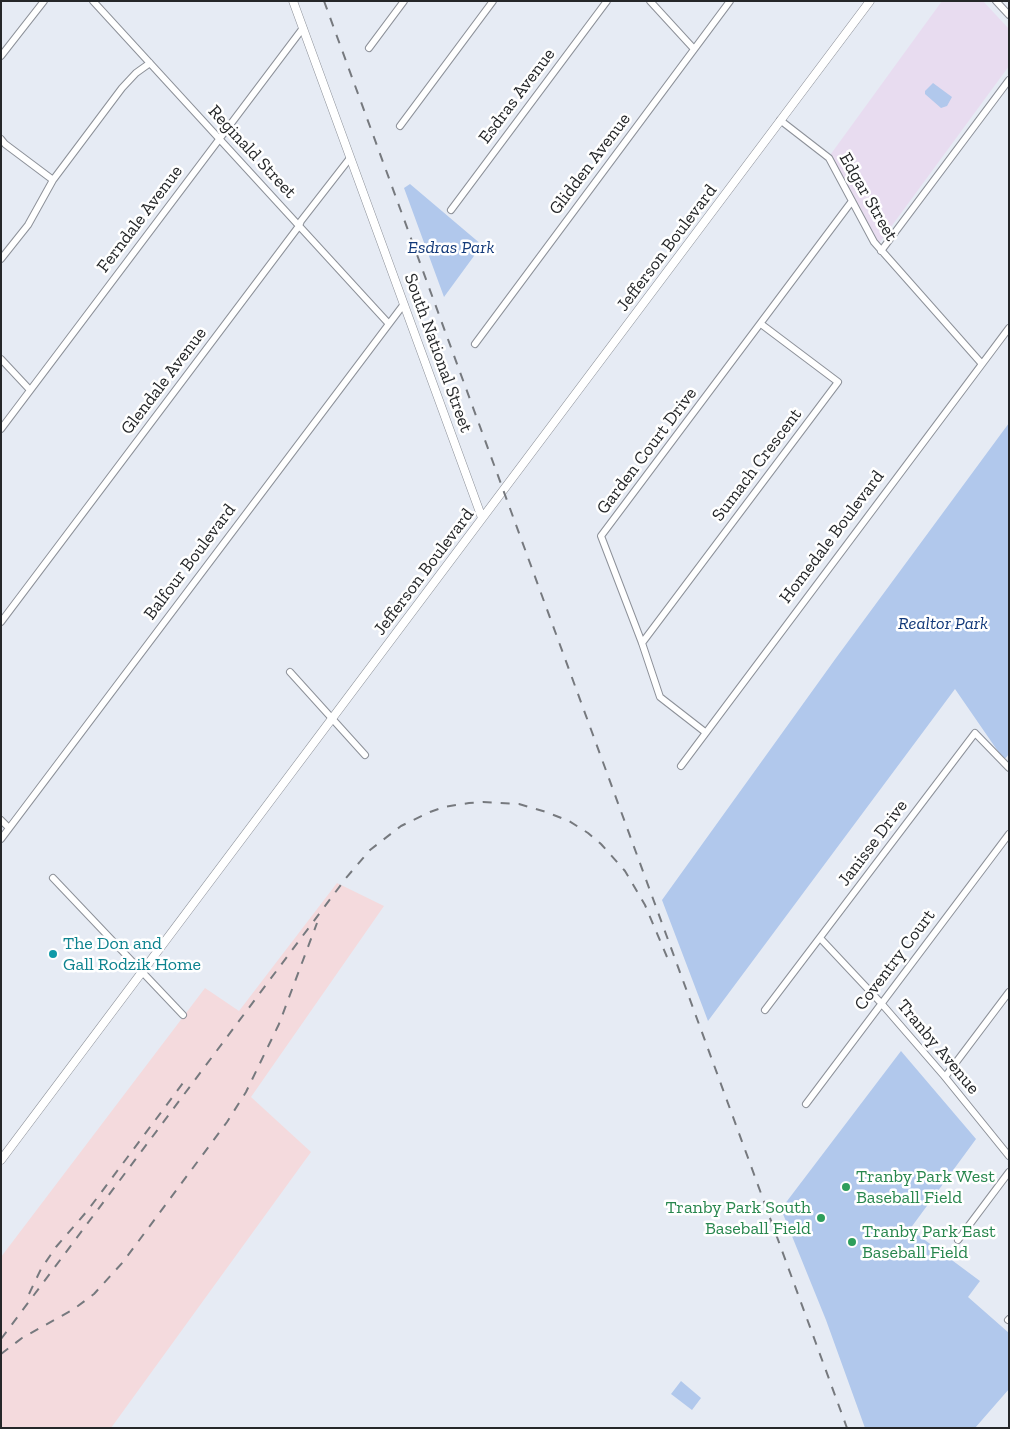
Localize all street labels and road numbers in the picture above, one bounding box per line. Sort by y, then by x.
street label: Esdras Avenue [474,44,560,148]
street label: Reginald Street [203,101,301,203]
street label: Glidden Avenue [545,109,635,219]
street label: Edgar Street [834,149,902,245]
street label: Ferndale Avenue [93,161,187,277]
street label: Jefferson Boulevard [612,180,722,316]
street label: South National Street [399,271,477,435]
street label: Glendale Avenue [117,323,211,439]
street label: Garden Court Drive [592,383,702,519]
street label: Sumach Crescent [708,404,806,526]
street label: Homedale Boulevard [775,466,889,608]
street label: Balfour Boulevard [139,500,241,624]
street label: Jefferson Boulevard [369,504,479,640]
street label: Janisse Drive [834,796,912,890]
street label: Coventry Court [850,905,940,1015]
street label: Tranby Avenue [892,995,984,1099]

